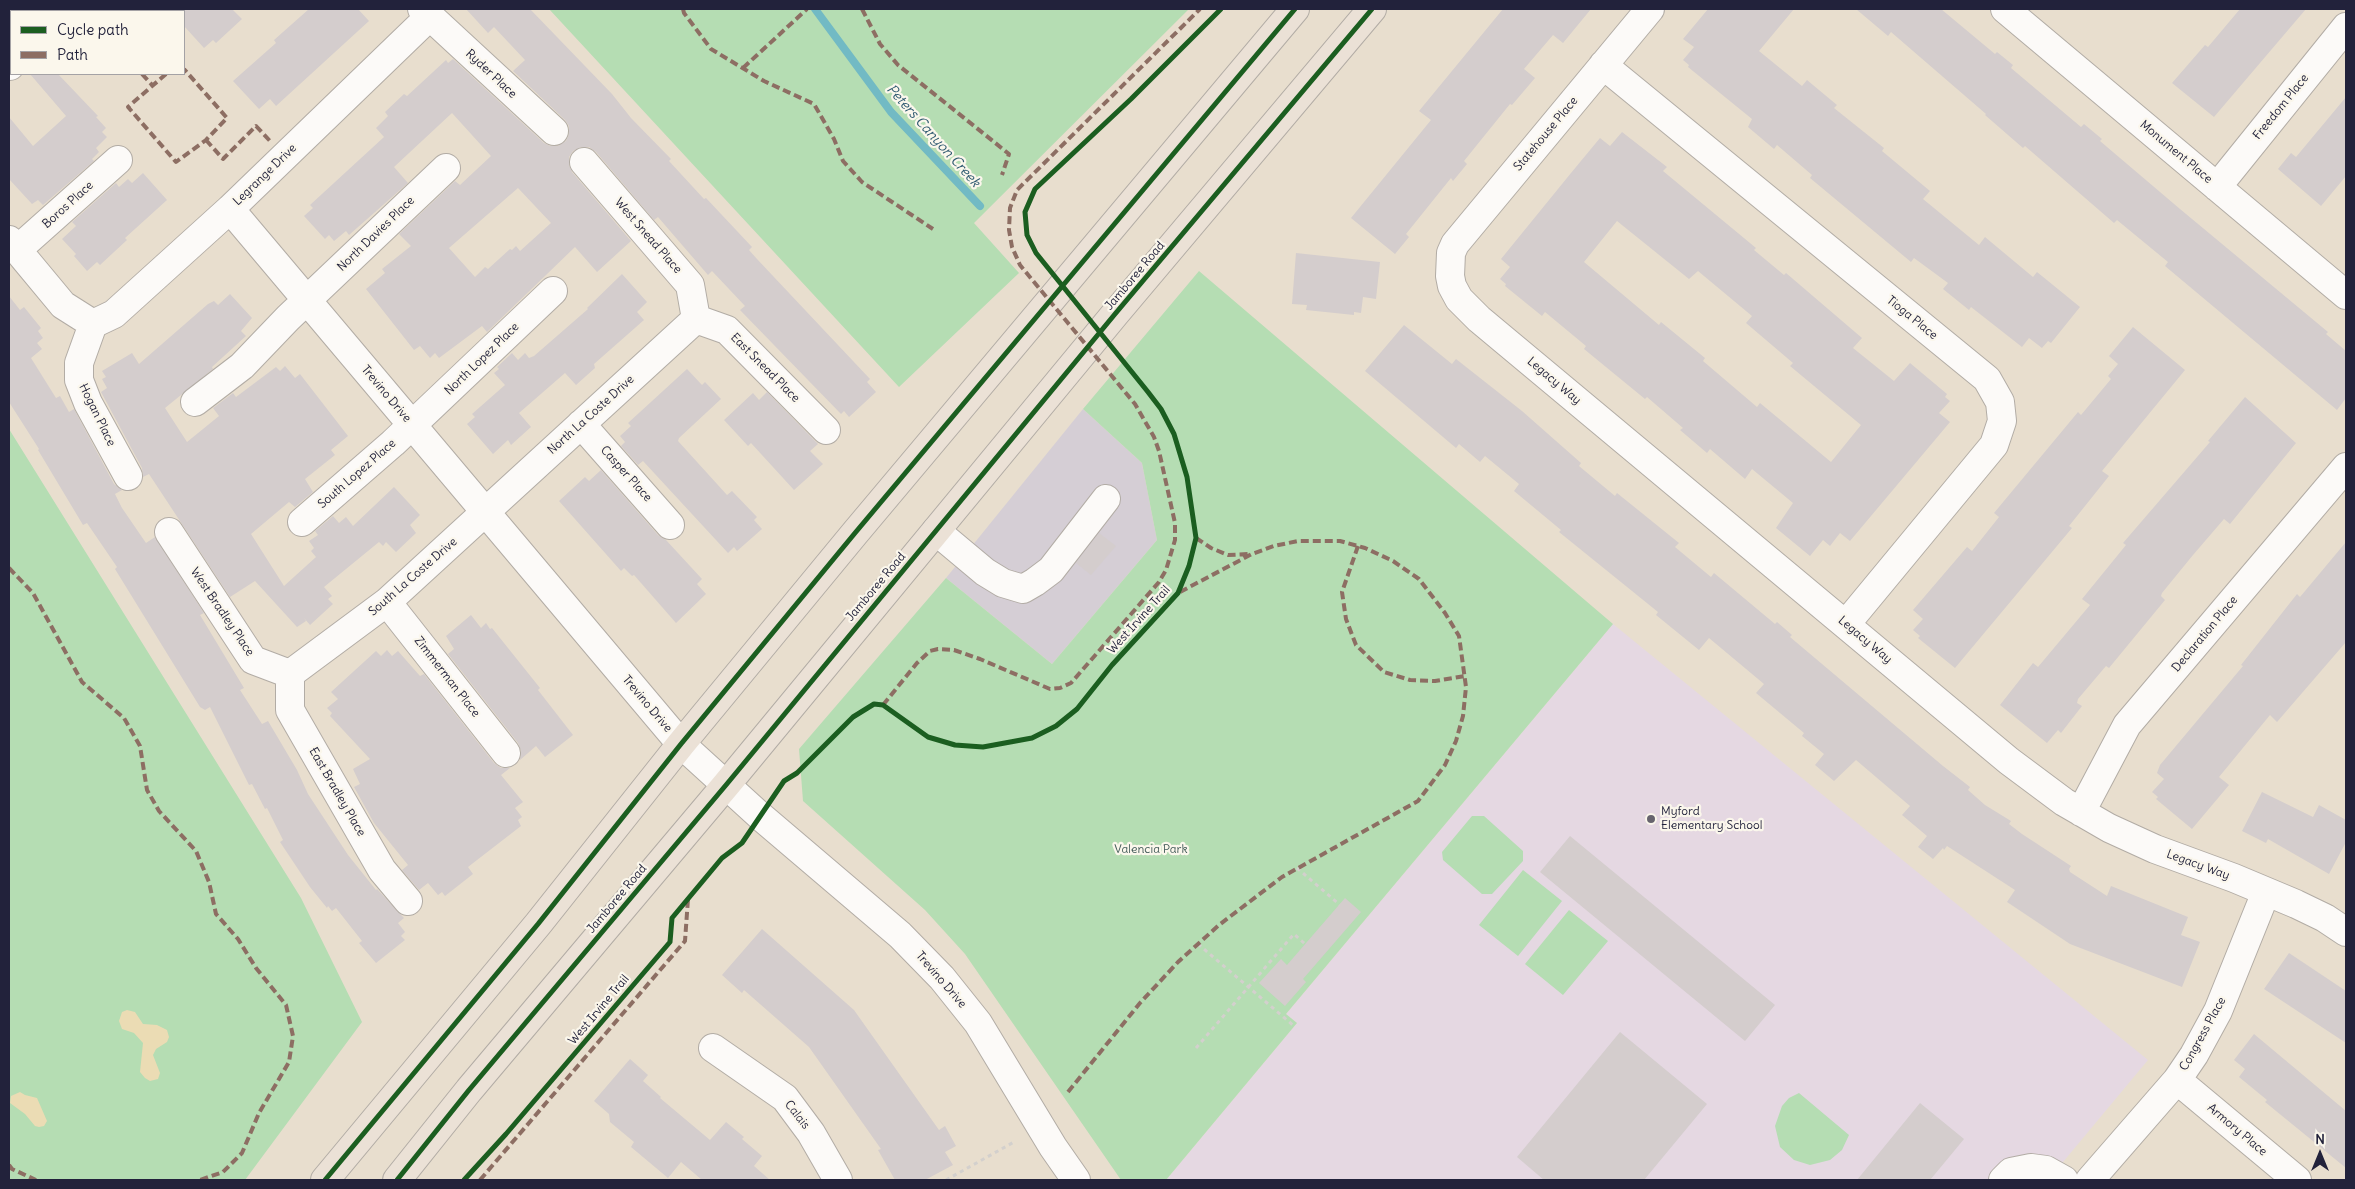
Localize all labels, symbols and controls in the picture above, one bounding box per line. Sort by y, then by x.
legend [10,10,185,75]
text: Cycle path [57,20,129,39]
text: Path [57,45,88,64]
street label: Ryder Place [462,47,520,101]
street label: Freedom Place [2250,71,2312,143]
water label: Peters Canyon Creek [883,81,983,191]
street label: Statehouse Place [1511,94,1581,174]
street label: Monument Place [2137,118,2215,186]
street label: Legrange Drive [230,141,300,209]
street label: Boros Place [40,178,96,232]
street label: North Davies Place [335,194,417,274]
street label: West Snead Place [611,195,685,277]
street label: Jamboree Road [1102,239,1168,313]
street label: Tioga Place [1884,293,1940,343]
street label: North Lopez Place [442,320,522,398]
street label: East Snead Place [727,330,803,406]
street label: Legacy Way [1524,354,1584,408]
street label: Trevino Drive [358,363,414,425]
street label: North La Coste Drive [545,372,637,458]
street label: Hogan Place [76,381,118,449]
street label: South Lopez Place [315,436,399,512]
street label: Casper Place [597,443,655,505]
street label: South La Coste Drive [366,535,460,619]
street label: Jamboree Road [843,550,909,624]
street label: West Bradley Place [187,565,257,659]
street label: West Irvine Trail [1105,583,1173,657]
street label: Declaration Place [2169,593,2241,675]
street label: Legacy Way [1835,613,1895,667]
street label: Zimmerman Place [411,634,483,720]
street label: Trevino Drive [619,673,675,735]
street label: East Bradley Place [306,745,368,839]
place label: Myford Elementary School [1661,805,1762,833]
marker: Myford Elementary School [1645,813,1657,825]
park label: Valencia Park [1114,843,1188,857]
street label: Legacy Way [2165,847,2231,883]
street label: Jamboree Road [584,862,650,936]
street label: Trevino Drive [913,949,969,1011]
street label: West Irvine Trail [566,972,632,1048]
street label: Congress Place [2177,995,2229,1073]
street label: Calais [781,1098,813,1132]
street label: Armory Place [2204,1101,2270,1159]
north arrow [2295,1129,2345,1179]
text: N [2315,1130,2325,1148]

